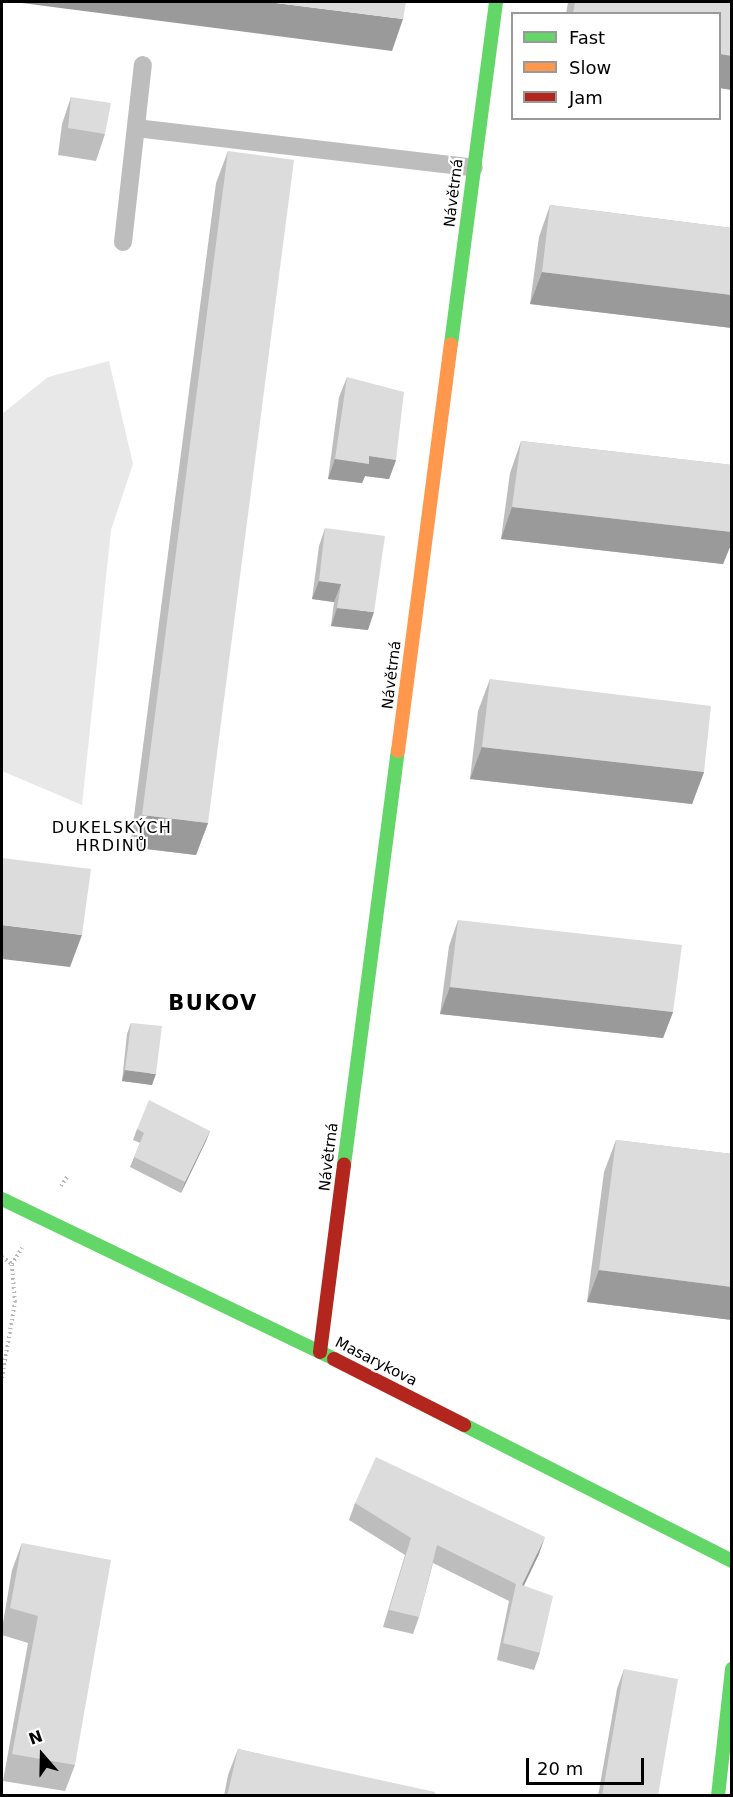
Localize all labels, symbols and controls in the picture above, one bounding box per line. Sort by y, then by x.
legend [511,12,721,120]
text: Fast [569,27,605,48]
text: Slow [569,57,611,78]
text: Jam [569,87,603,108]
street label: Návětrná [441,158,467,228]
street label: Návětrná [379,640,405,710]
district label: DUKELSKÝCH HRDINŮ [52,818,172,856]
district label: BUKOV [168,990,258,1016]
street label: Návětrná [316,1122,342,1192]
street label: Masarykova [332,1334,420,1390]
north arrow [12,1725,72,1785]
text: N [26,1726,45,1749]
scale bar [529,1746,648,1784]
text: 20 m [537,1758,583,1779]

